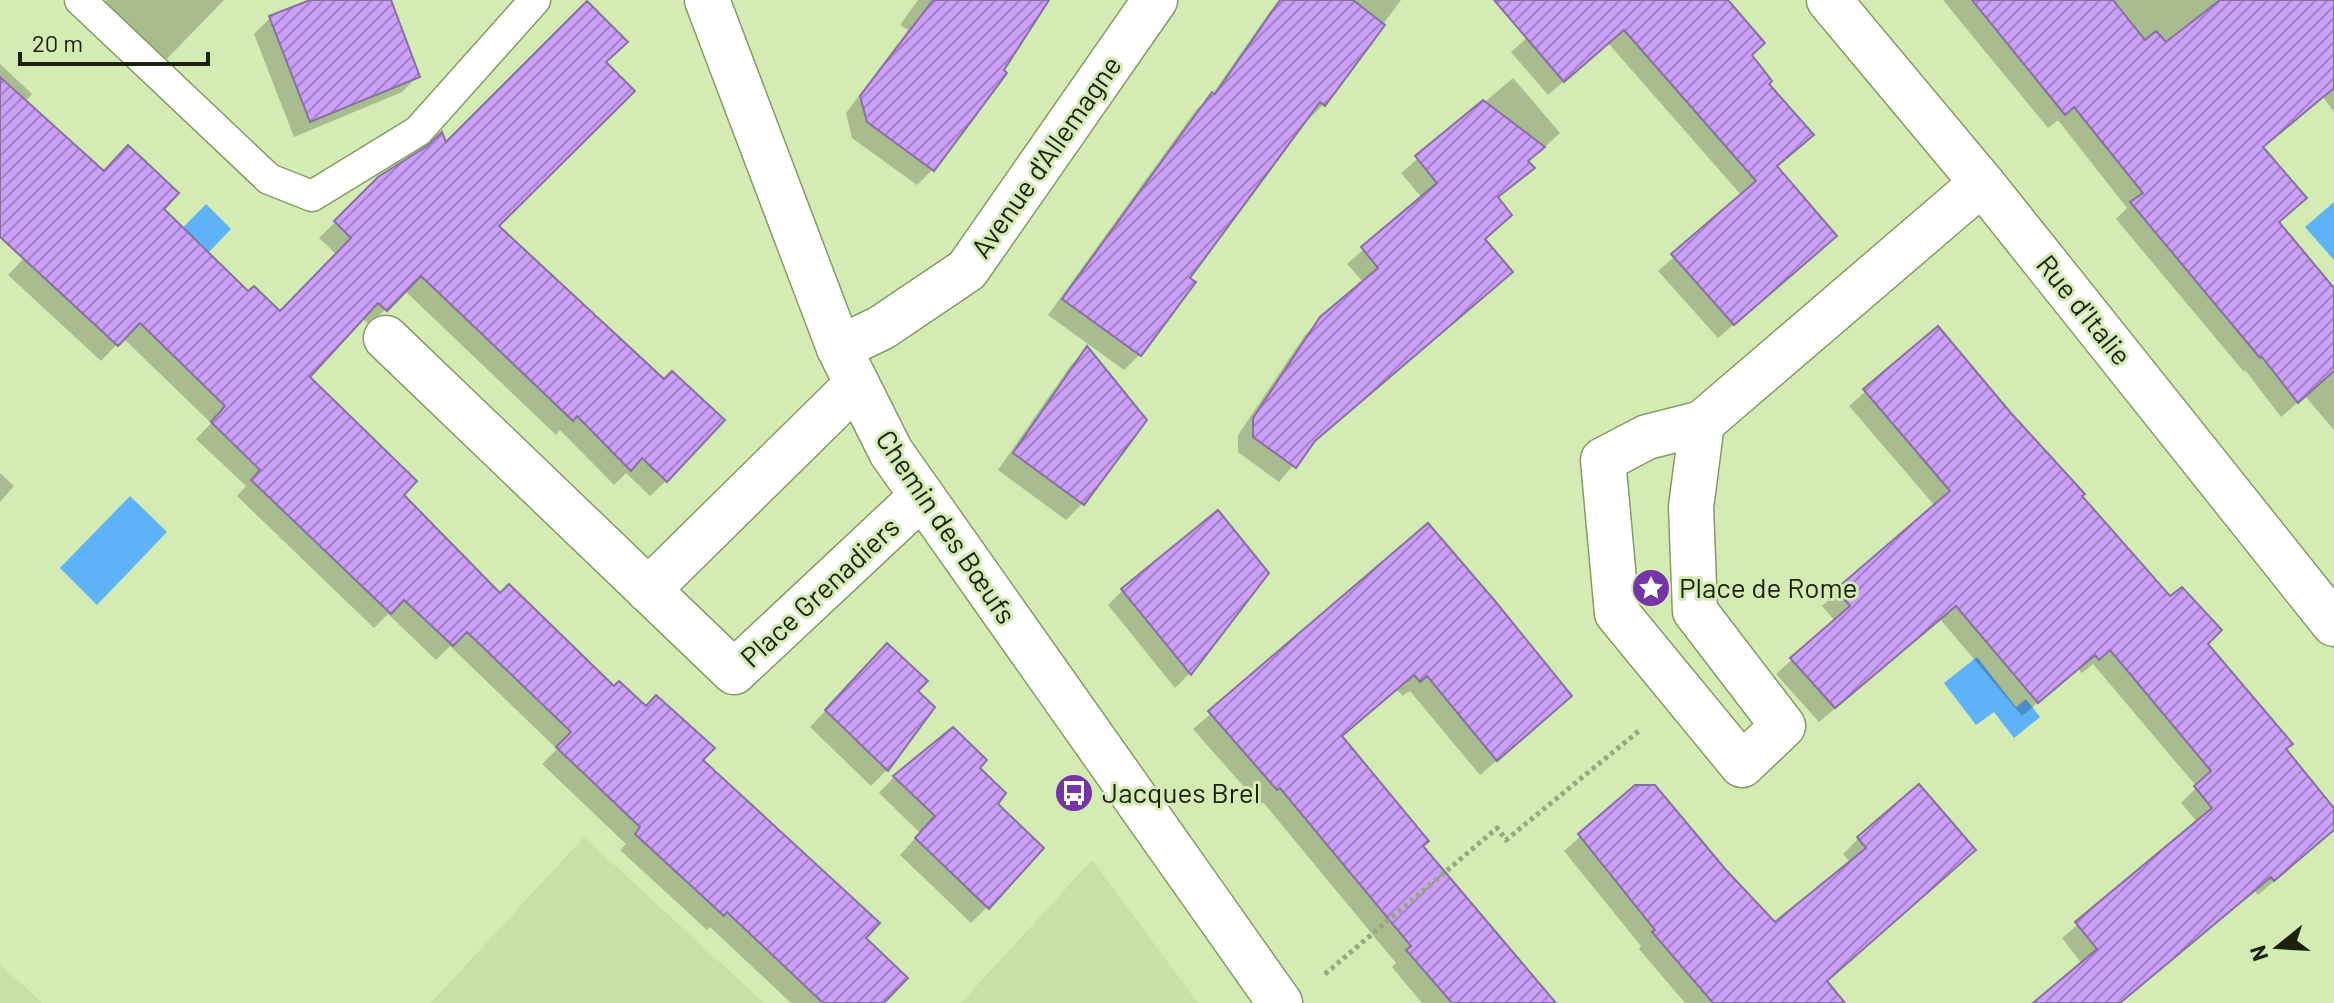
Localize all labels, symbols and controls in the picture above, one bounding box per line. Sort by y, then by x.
scale bar [20,16,208,66]
text: 20 m [32,28,83,57]
street label: Avenue d'Allemagne [963,49,1128,264]
street label: Rue d'Italie [2030,247,2139,371]
street label: Chemin des Bœufs [869,423,1024,630]
street label: Place Grenadiers [733,509,906,674]
place icon: Place de Rome [1630,567,1672,609]
place label: Place de Rome [1679,570,1857,604]
bus stop icon: Jacques Brel [1053,772,1095,814]
place label: Jacques Brel [1102,775,1260,809]
north arrow [2238,907,2318,987]
text: N [2243,943,2273,964]

